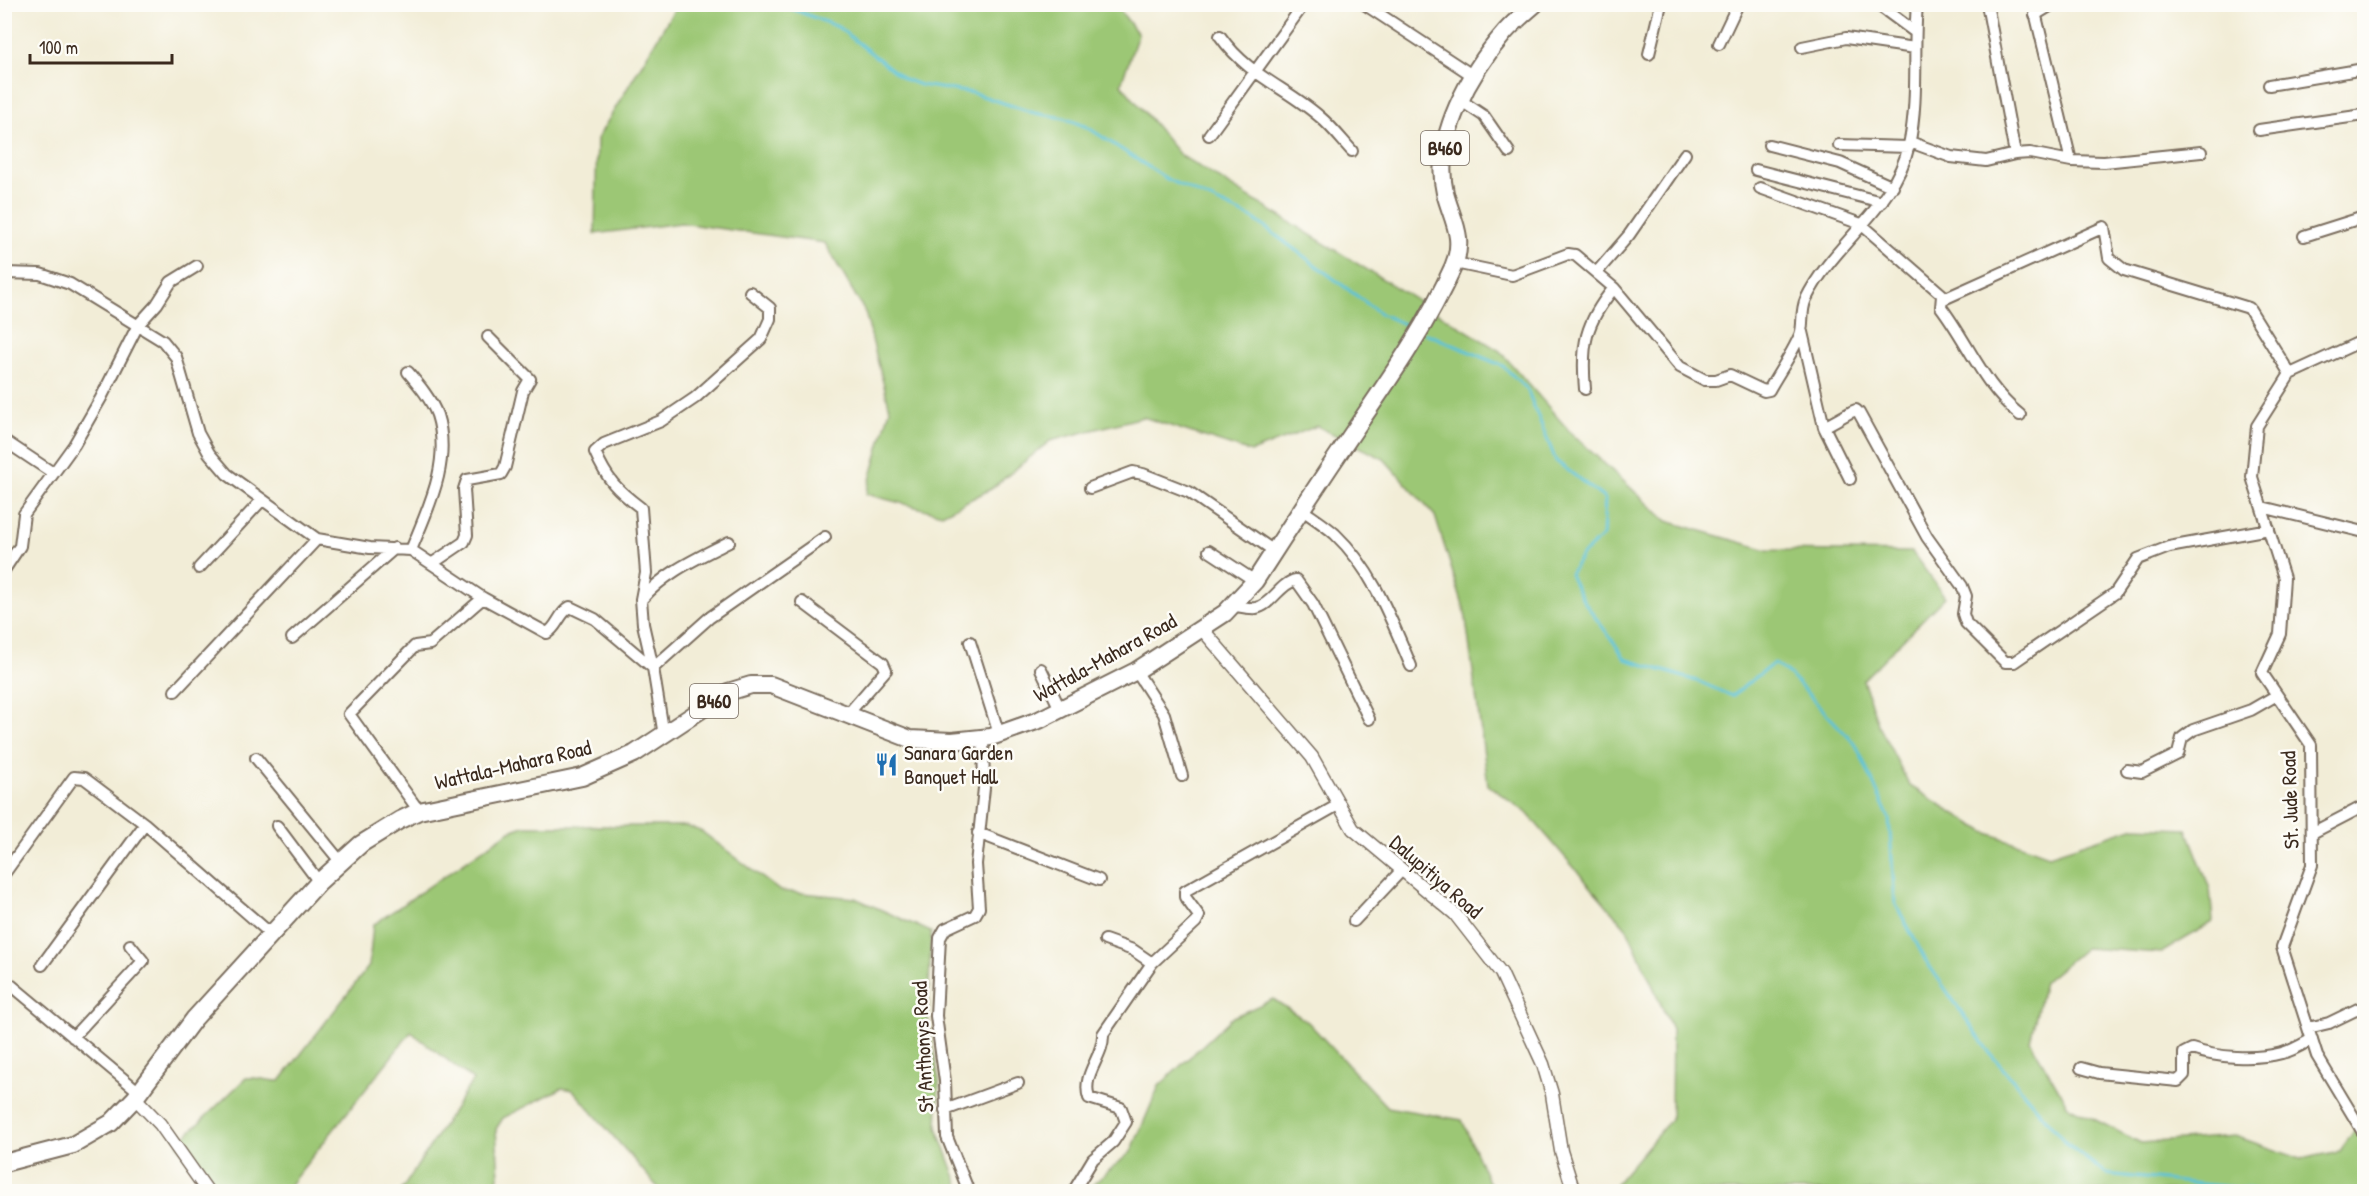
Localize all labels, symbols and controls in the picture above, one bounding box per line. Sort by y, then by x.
scale bar [30,27,172,65]
text: 100 m [39,35,78,60]
road number: B460 [1421,131,1469,165]
street label: Wattala-Mahara Road [1028,606,1182,709]
road number: B460 [690,684,738,718]
street label: Wattala-Mahara Road [432,732,594,797]
place label: Sanara Garden Banquet Hall [904,738,1013,791]
street label: St. Jude Road [2273,750,2306,850]
restaurant icon: Sanara Garden Banquet Hall [873,752,899,778]
street label: Dalupitiya Road [1384,828,1489,925]
street label: St Anthonys Road [905,981,940,1114]

